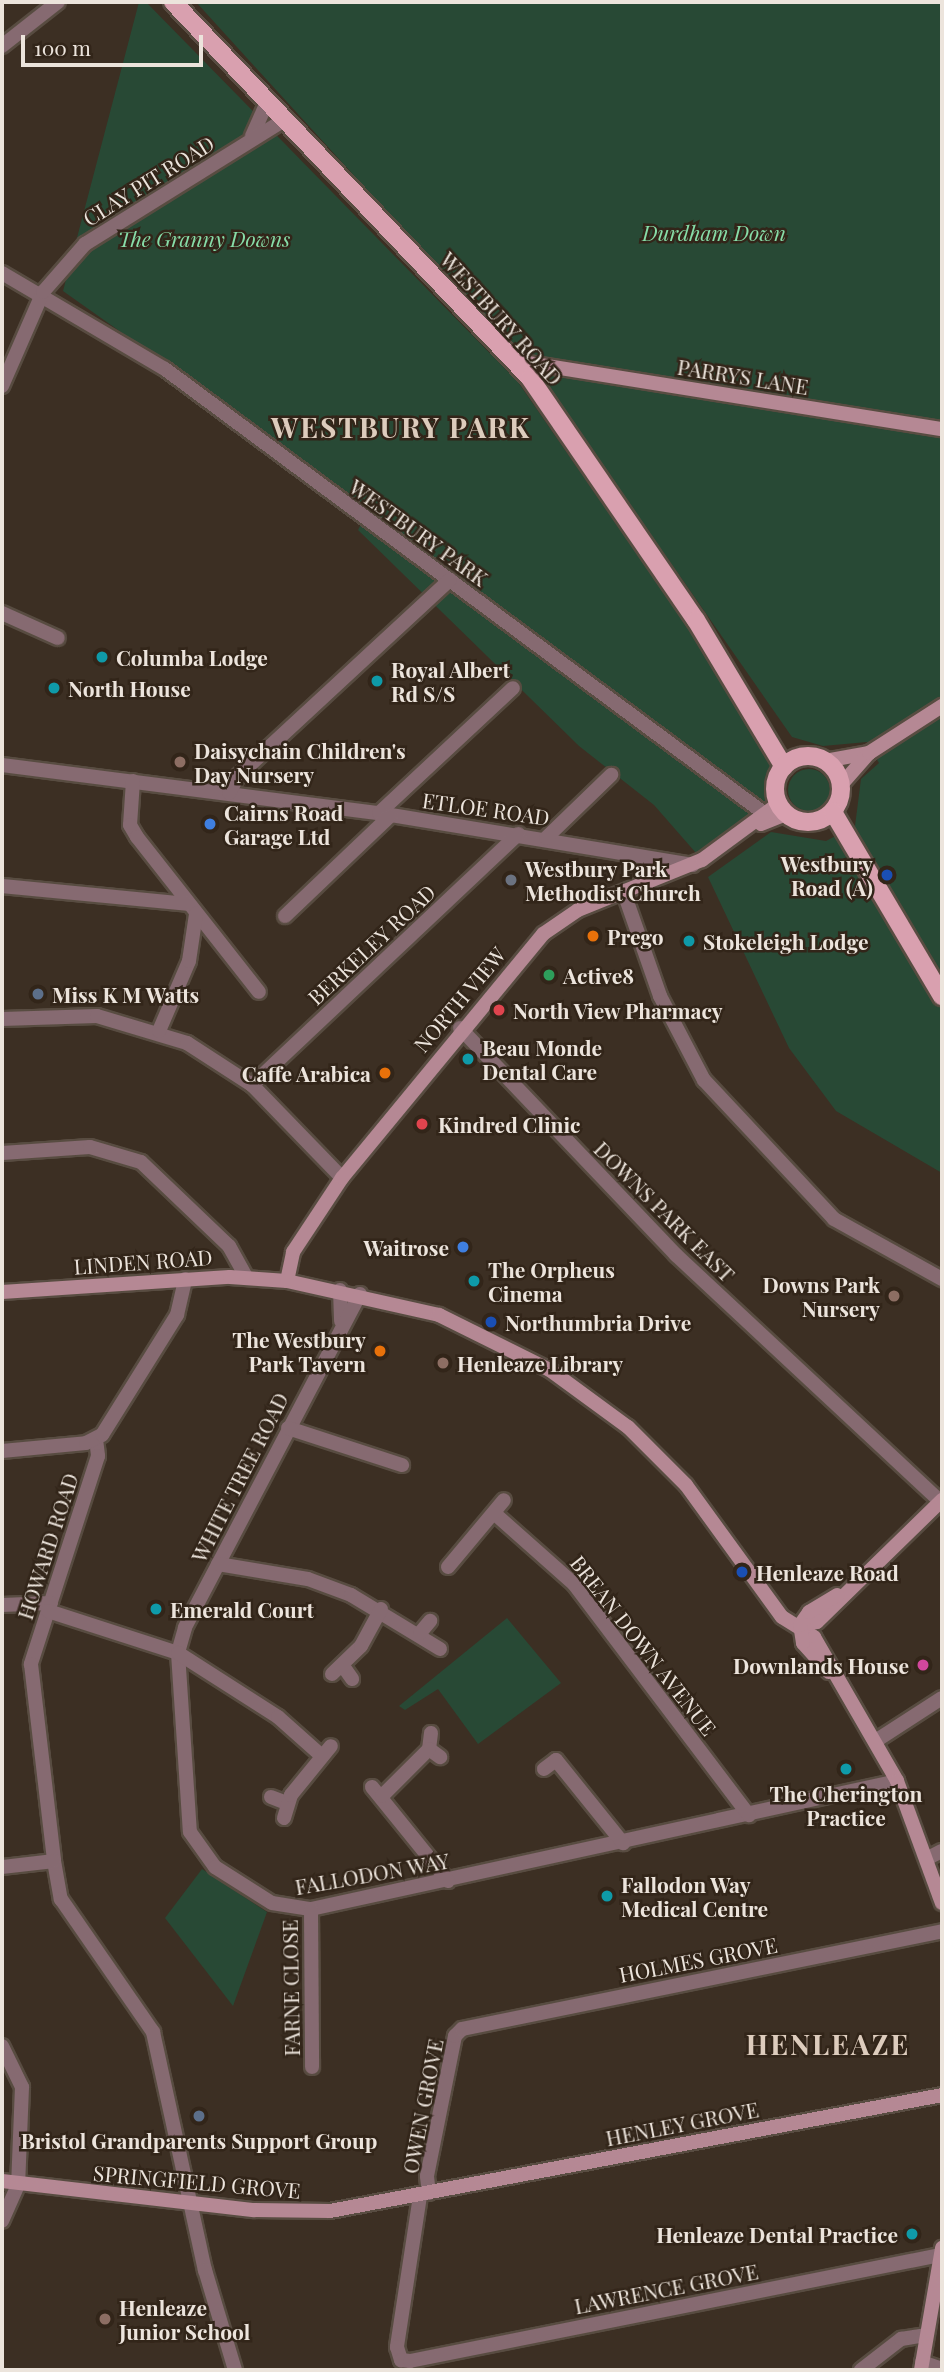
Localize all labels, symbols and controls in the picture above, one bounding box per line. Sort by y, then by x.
scale bar [24,21,206,65]
text: 100 m [34,33,91,61]
street label: CLAY PIT ROAD [77,129,219,231]
park label: Durdham Down [642,219,786,245]
park label: The Granny Downs [118,225,290,251]
street label: WESTBURY ROAD [436,246,568,390]
street label: PARRYS LANE [676,353,810,399]
district label: WESTBURY PARK [273,410,529,444]
street label: WESTBURY PARK [345,473,493,591]
place label: Columba Lodge [116,644,268,670]
marker: Columba Lodge [94,649,110,665]
place label: Royal Albert Rd S/S [391,656,511,706]
marker: Royal Albert Rd S/S [369,673,385,689]
place label: North House [68,675,191,701]
marker: North House [46,680,62,696]
place label: Daisychain Children's Day Nursery [194,737,406,787]
marker: Daisychain Children's Day Nursery [172,754,188,770]
street label: ETLOE ROAD [421,787,551,829]
place label: Cairns Road Garage Ltd [224,799,343,849]
marker: Cairns Road Garage Ltd [202,816,218,832]
place label: Westbury Road (A) [781,850,873,900]
place label: Westbury Park Methodist Church [525,855,701,905]
marker: Westbury Road (A) [879,867,895,883]
marker: Westbury Park Methodist Church [503,872,519,888]
street label: BERKELEY ROAD [302,878,440,1010]
place label: Prego [607,923,664,949]
marker: Prego [585,928,601,944]
place label: Stokeleigh Lodge [703,928,869,954]
marker: Stokeleigh Lodge [681,933,697,949]
street label: NORTH VIEW [408,941,510,1057]
place label: Active8 [563,962,634,988]
marker: Active8 [541,967,557,983]
place label: Miss K M Watts [52,981,200,1007]
marker: Miss K M Watts [30,986,46,1002]
place label: North View Pharmacy [513,997,724,1023]
marker: North View Pharmacy [491,1002,507,1018]
place label: Beau Monde Dental Care [482,1034,602,1084]
marker: Beau Monde Dental Care [460,1051,476,1067]
place label: Caffe Arabica [241,1060,371,1086]
marker: Caffe Arabica [377,1065,393,1081]
place label: Kindred Clinic [438,1111,580,1137]
marker: Kindred Clinic [412,1114,432,1134]
street label: DOWNS PARK EAST [590,1136,740,1286]
place label: Waitrose [364,1234,449,1260]
marker: Waitrose [455,1239,471,1255]
street label: LINDEN ROAD [73,1244,213,1278]
place label: The Orpheus Cinema [488,1256,615,1306]
place label: Downs Park Nursery [762,1271,880,1321]
marker: The Orpheus Cinema [466,1273,482,1289]
marker: Downs Park Nursery [886,1288,902,1304]
place label: Northumbria Drive [505,1309,691,1335]
marker: Northumbria Drive [483,1314,499,1330]
place label: The Westbury Park Tavern [232,1326,366,1376]
marker: The Westbury Park Tavern [372,1343,388,1359]
place label: Henleaze Library [457,1350,623,1376]
marker: Henleaze Library [435,1355,451,1371]
street label: WHITE TREE ROAD [185,1388,293,1566]
street label: HOWARD ROAD [11,1470,83,1622]
street label: BREAN DOWN AVENUE [566,1550,722,1740]
place label: Henleaze Road [756,1559,899,1585]
marker: Henleaze Road [734,1564,750,1580]
place label: Emerald Court [170,1596,314,1622]
marker: Emerald Court [148,1601,164,1617]
place label: Downlands House [733,1652,909,1678]
marker: Downlands House [915,1657,931,1673]
marker: The Cherington Practice [838,1761,854,1777]
place label: The Cherington Practice [769,1780,923,1830]
street label: FALLODON WAY [293,1847,451,1899]
place label: Fallodon Way Medical Centre [621,1871,768,1921]
marker: Fallodon Way Medical Centre [599,1888,615,1904]
street label: FARNE CLOSE [276,1919,304,2057]
street label: HOLMES GROVE [617,1931,779,1987]
district label: HENLEAZE [747,2027,909,2061]
street label: OWEN GROVE [397,2036,447,2176]
street label: HENLEY GROVE [603,2096,761,2150]
marker: Bristol Grandparents Support Group [191,2108,207,2124]
place label: Bristol Grandparents Support Group [21,2127,377,2153]
street label: SPRINGFIELD GROVE [92,2159,302,2203]
place label: Henleaze Dental Practice [656,2221,898,2247]
marker: Henleaze Dental Practice [904,2226,920,2242]
street label: LAWRENCE GROVE [572,2258,760,2318]
place label: Henleaze Junior School [119,2294,251,2344]
marker: Henleaze Junior School [97,2311,113,2327]

